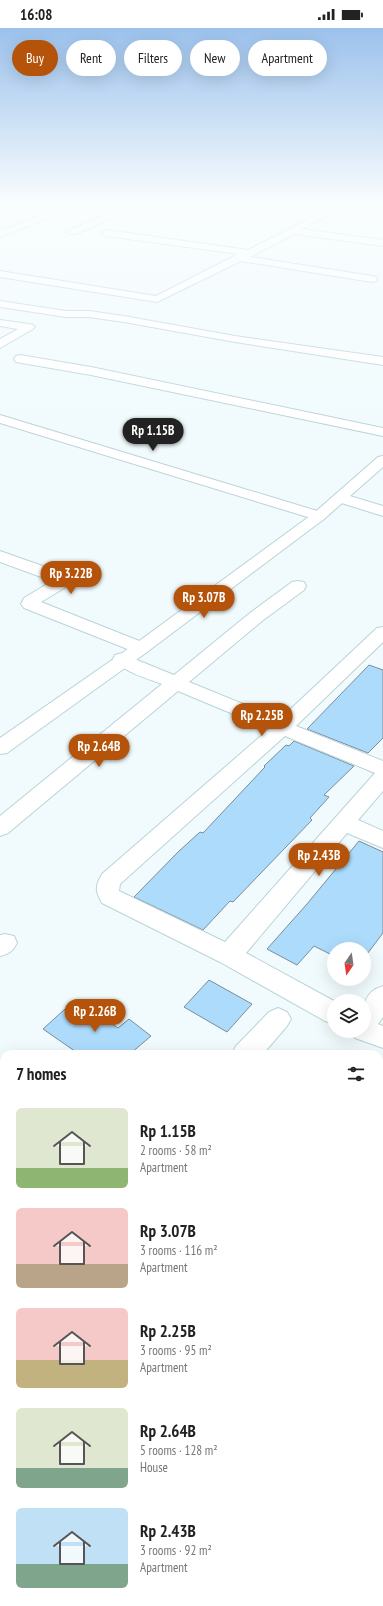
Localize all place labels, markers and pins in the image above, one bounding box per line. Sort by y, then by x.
pin: Rp 1.15B [112,418,194,452]
pin: Rp 3.22B [30,561,112,595]
pin: Rp 3.07B [163,585,245,619]
pin: Rp 2.25B [221,703,303,737]
pin: Rp 2.64B [58,734,140,768]
pin: Rp 2.43B [278,843,360,877]
pin: Rp 2.26B [54,999,136,1033]

